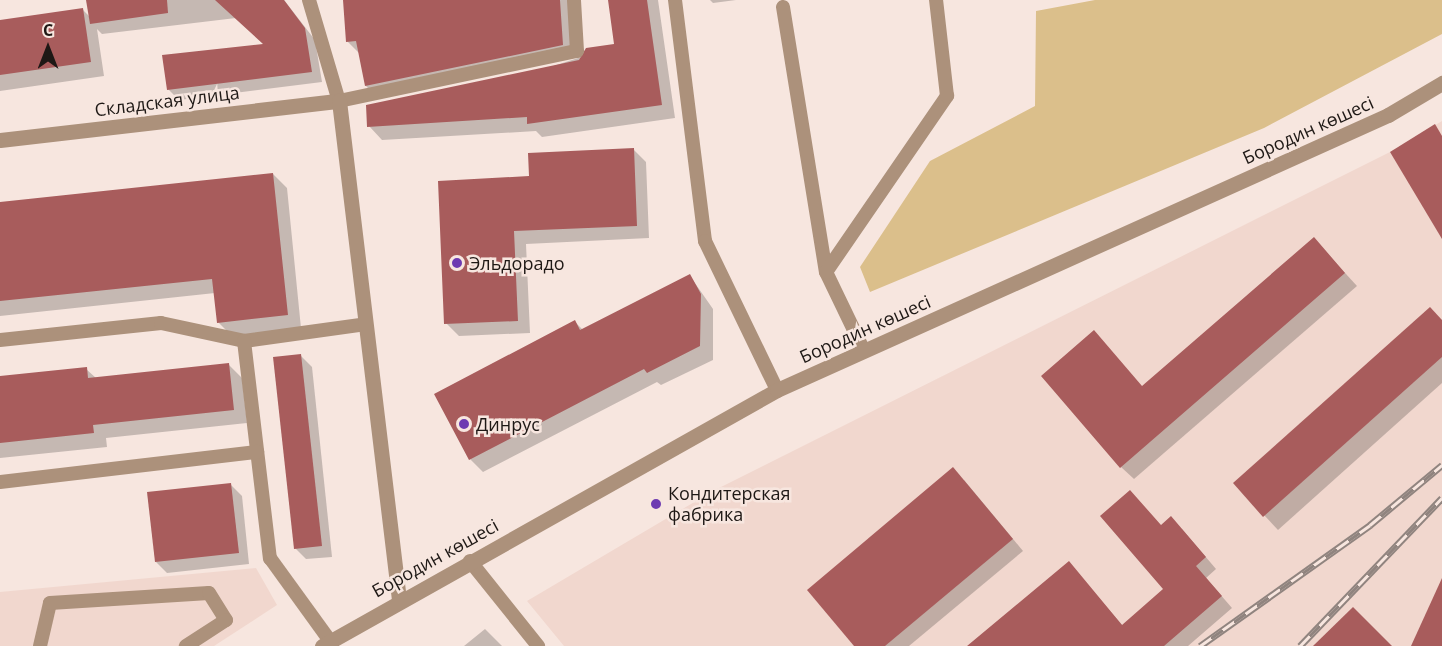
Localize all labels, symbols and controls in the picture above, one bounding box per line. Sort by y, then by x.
north arrow [18,18,78,78]
text: С [43,19,53,41]
street label: Складская улица [93,81,241,121]
street label: Бородин көшесі [1239,91,1377,169]
place label: Эльдорадо [469,252,565,274]
marker: Эльдорадо [450,256,464,270]
street label: Бородин көшесі [796,290,934,368]
place label: Динрус [476,413,540,435]
marker: Динрус [457,417,471,431]
place label: Кондитерская фабрика [668,483,790,526]
marker: Кондитерская фабрика [649,497,663,511]
street label: Бородин көшесі [368,514,502,602]

